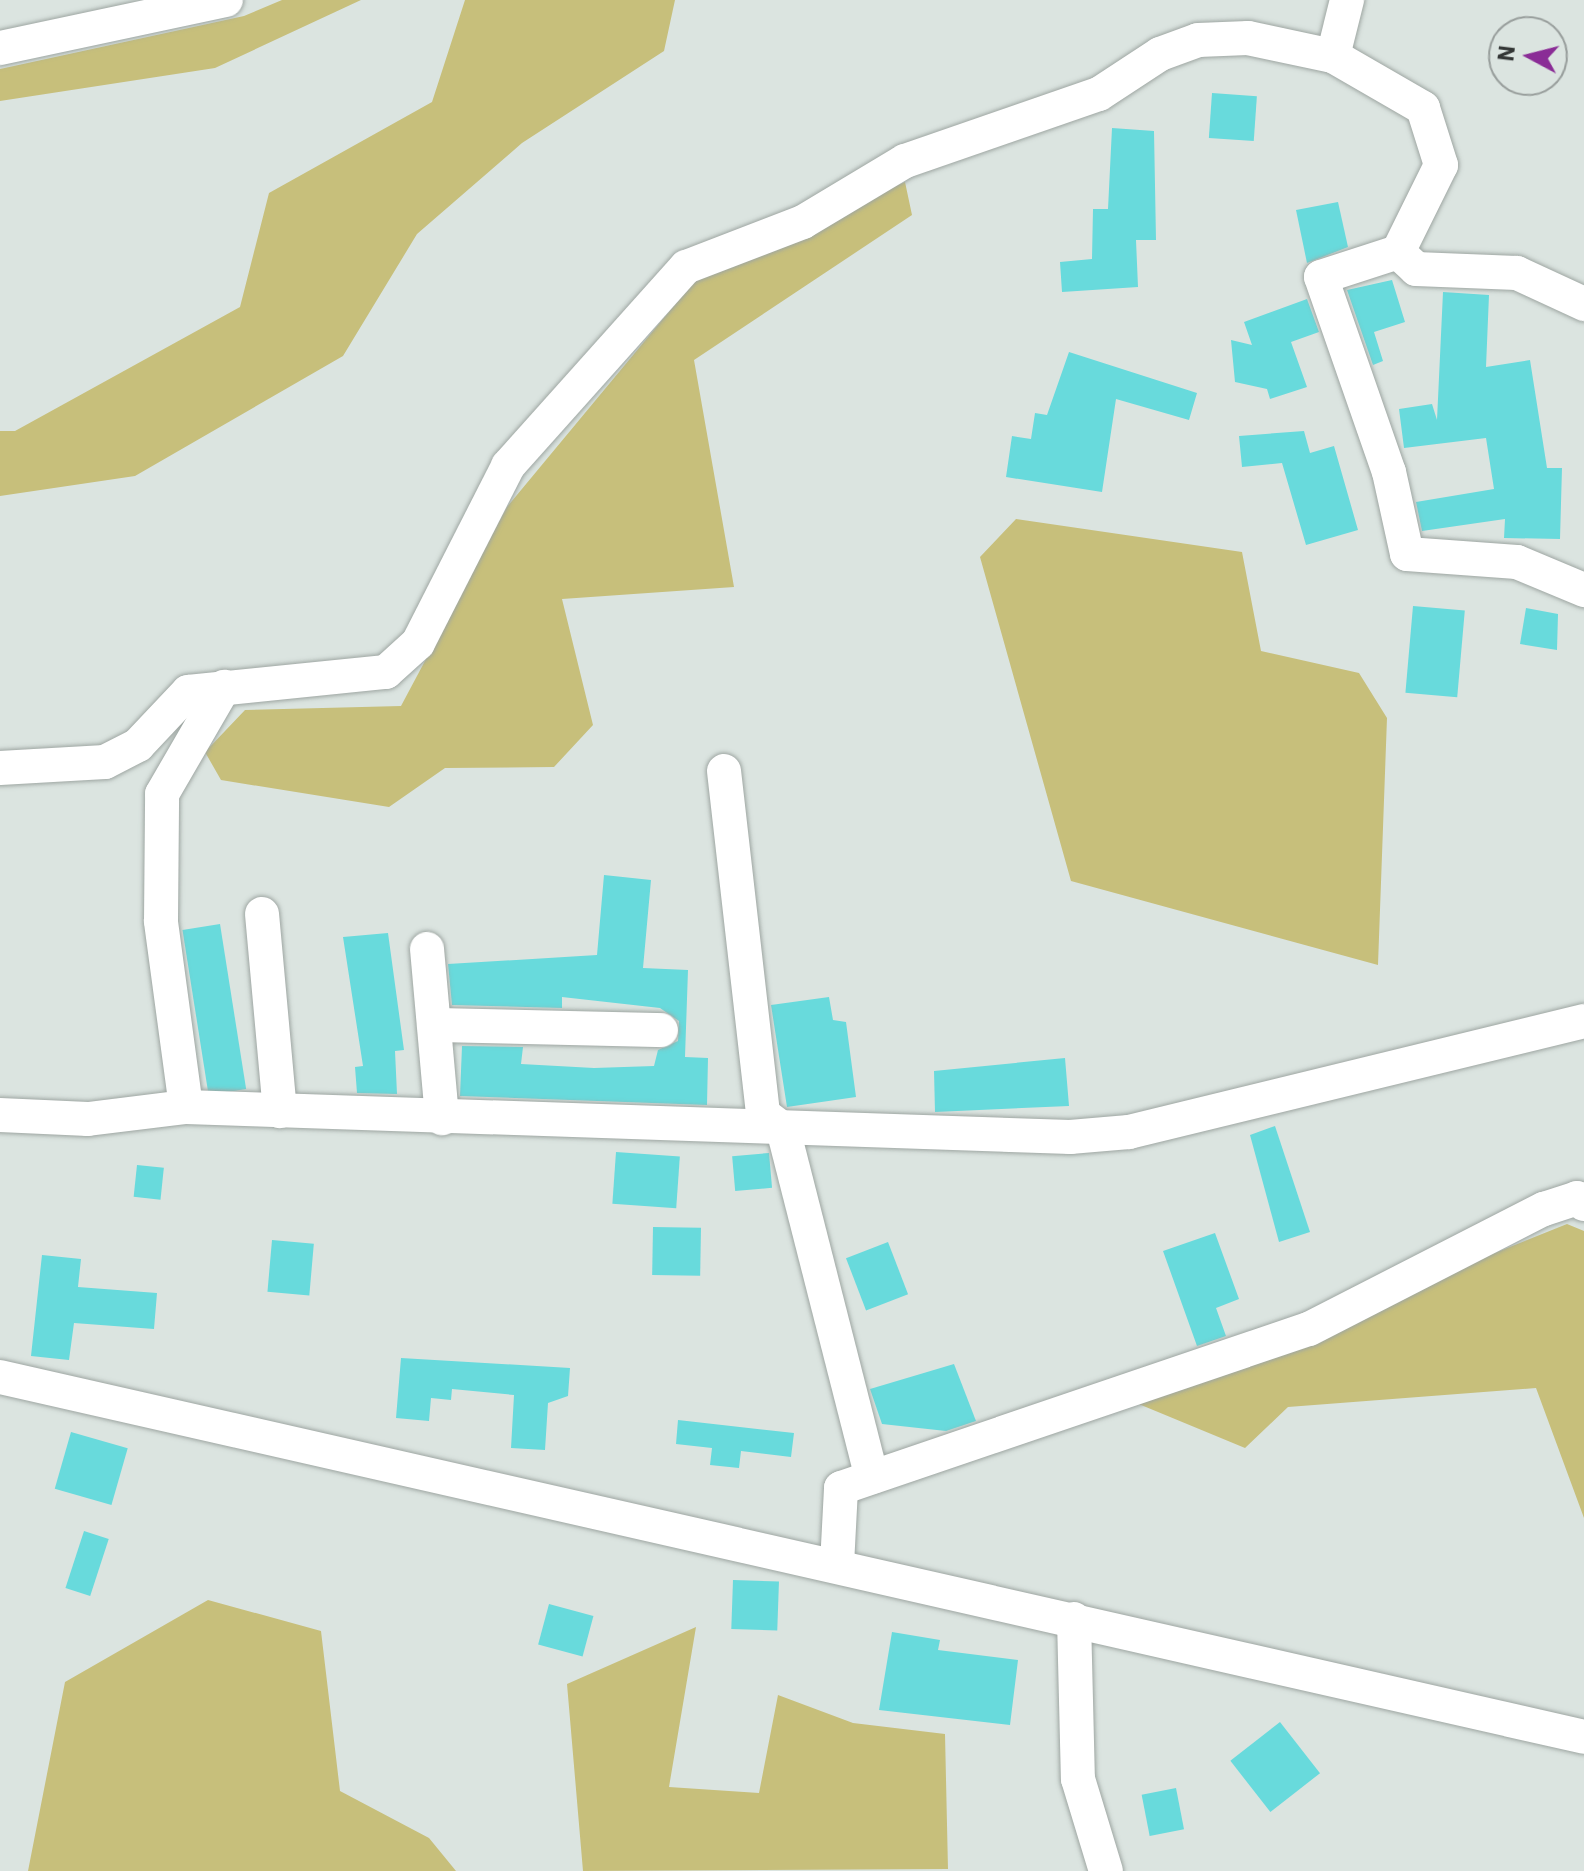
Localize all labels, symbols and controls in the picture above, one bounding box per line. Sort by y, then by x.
north arrow [1488,16,1568,96]
text: N [1490,44,1521,63]

